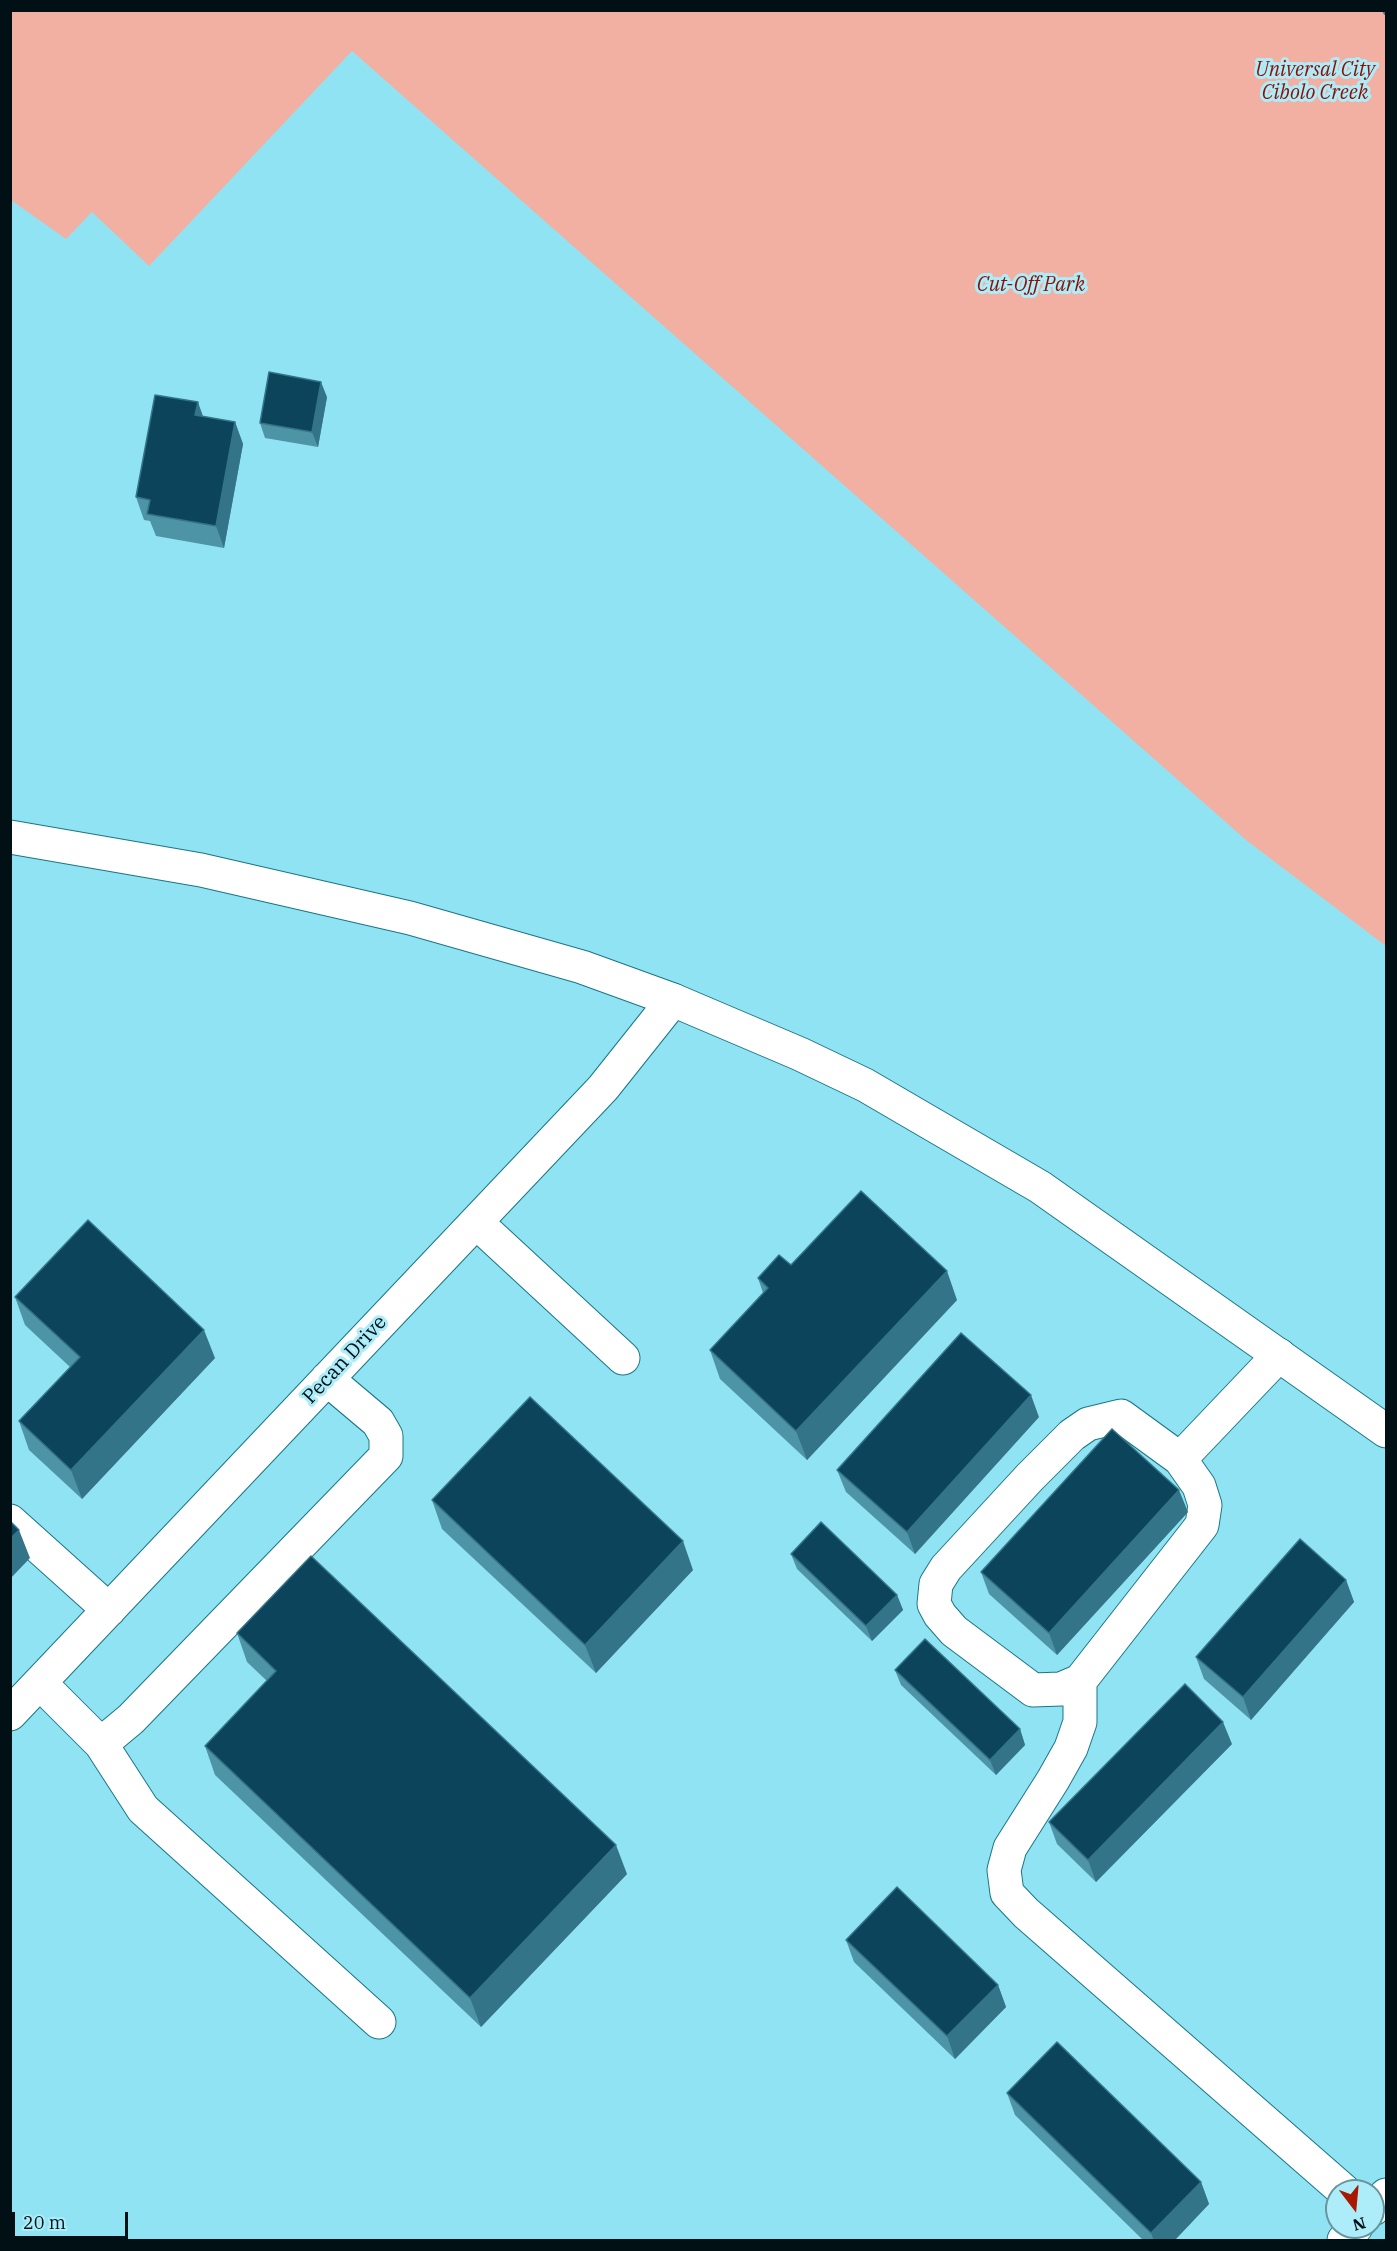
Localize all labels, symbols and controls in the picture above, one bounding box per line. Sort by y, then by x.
park label: Universal City Cibolo Creek [1255,58,1375,105]
park label: Cut-Off Park [977,273,1085,297]
street label: Pecan Drive [298,1311,392,1409]
north arrow [1325,2179,1385,2239]
scale bar [15,2200,130,2238]
text: 20 m [23,2211,66,2234]
text: N [1351,2213,1368,2236]

